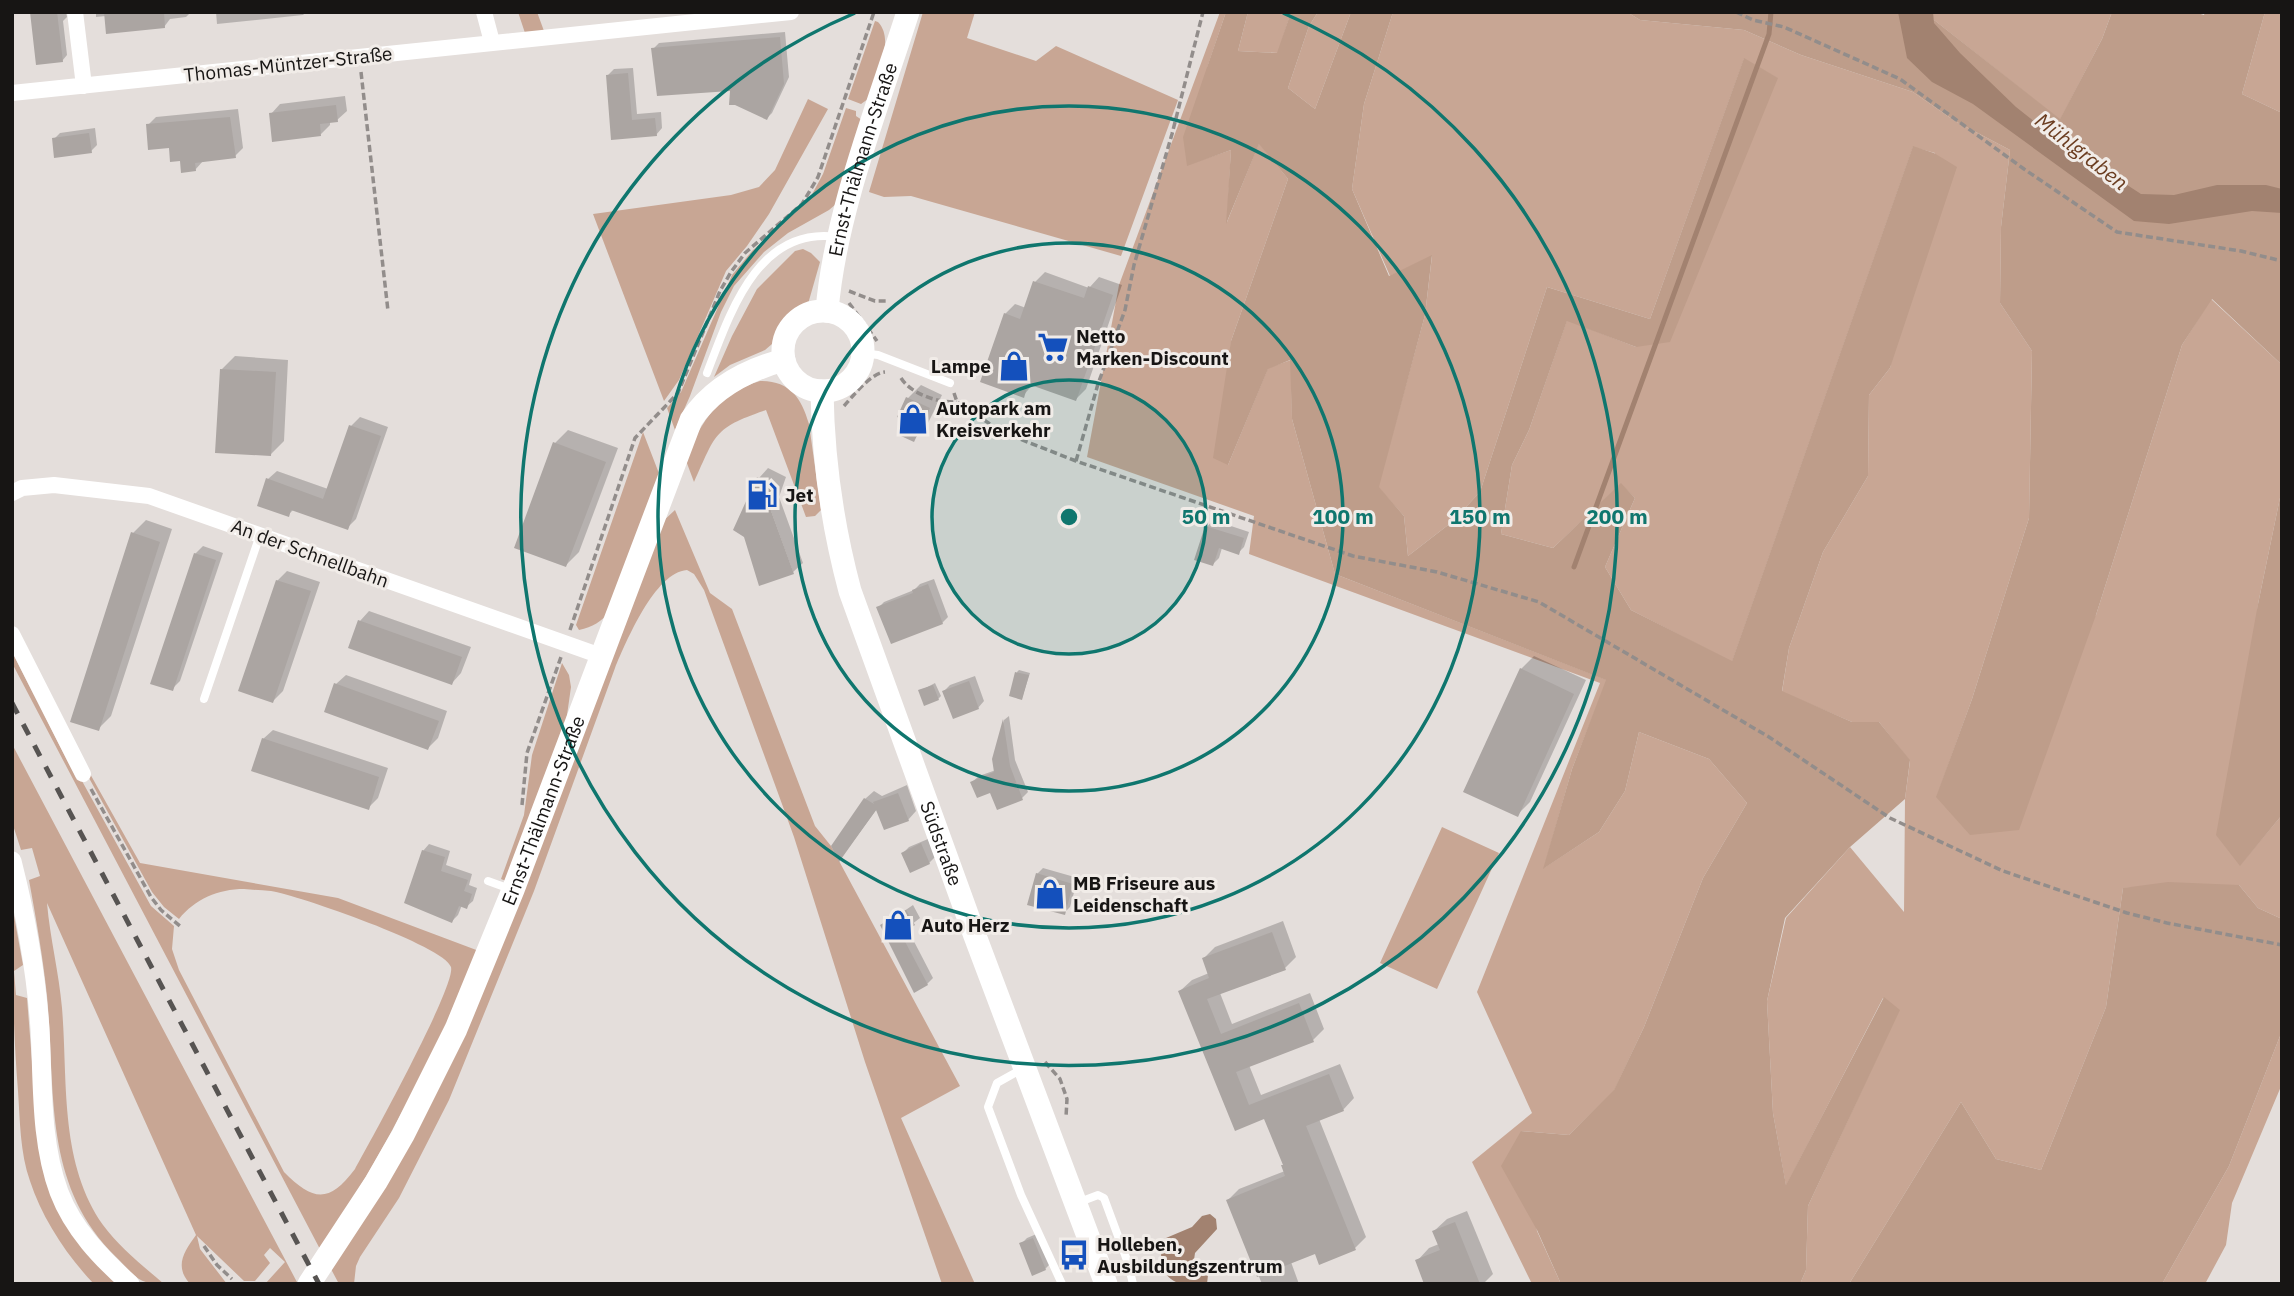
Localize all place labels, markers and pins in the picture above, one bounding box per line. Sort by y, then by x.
place label: Netto Marken-Discount [1076,324,1229,370]
supermarket icon: Netto Marken-Discount [1036,330,1070,364]
shop icon: Lampe [997,349,1031,383]
place label: Lampe [931,354,991,378]
place label: Autopark am Kreisverkehr [936,396,1052,442]
shop icon: Autopark am Kreisverkehr [896,402,930,436]
fuel station icon: Jet [745,478,779,512]
place label: Jet [785,483,814,507]
centre of rings [1057,505,1081,529]
place label: MB Friseure aus Leidenschaft [1073,871,1215,917]
shop icon: MB Friseure aus Leidenschaft [1033,877,1067,911]
shop icon: Auto Herz [881,908,915,942]
place label: Auto Herz [921,913,1010,937]
place label: Holleben, Ausbildungszentrum [1097,1232,1283,1278]
bus stop icon: Holleben, Ausbildungszentrum [1057,1238,1091,1272]

